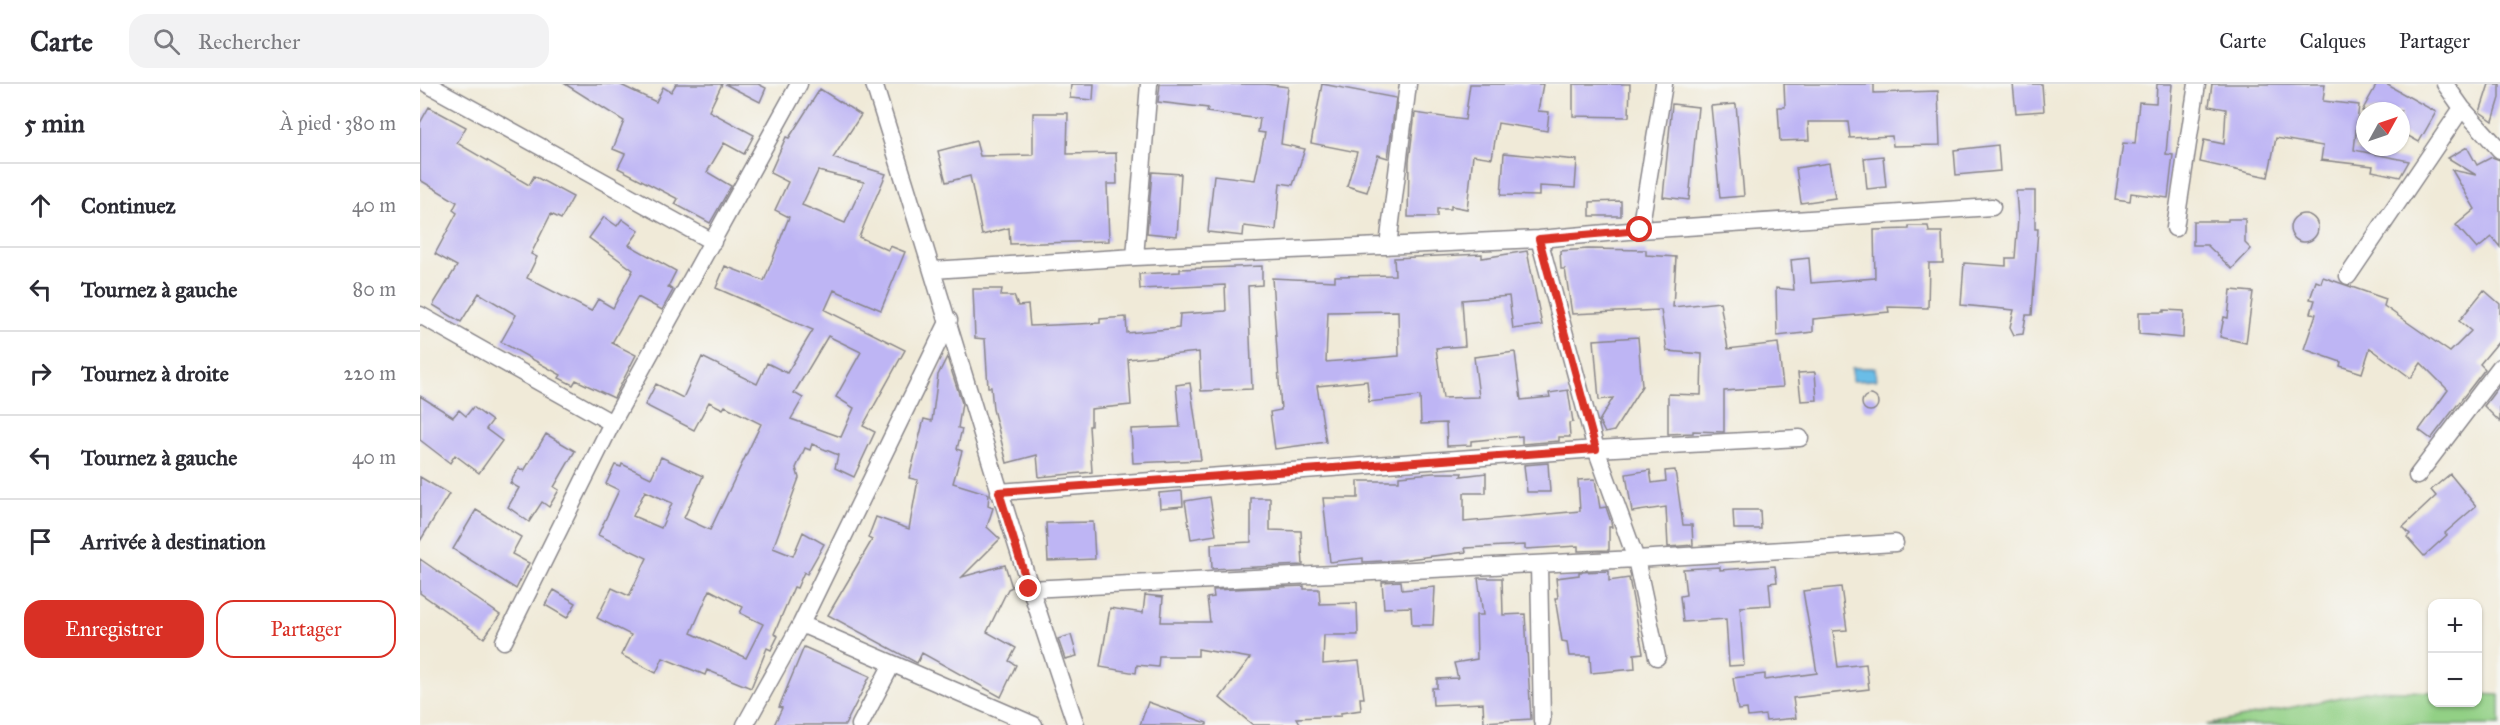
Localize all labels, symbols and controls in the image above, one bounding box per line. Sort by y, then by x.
search box [129,14,549,68]
text: Carte [30,24,93,59]
icon: search [150,25,183,58]
text: Rechercher [198,28,300,55]
text: Carte [2219,28,2266,54]
text: Calques [2299,28,2366,54]
text: Partager [2399,28,2470,54]
north arrow [2356,102,2410,156]
text: 5 min [24,107,85,139]
text: À pied · 380 m [280,111,396,135]
icon: ahead [24,189,57,222]
text: Continuez [81,192,176,219]
text: 40 m [352,193,396,217]
route start [1626,216,1652,242]
icon: left [24,273,57,306]
text: Tournez à gauche [81,276,237,303]
text: 80 m [353,277,396,301]
icon: right [24,357,57,390]
text: Tournez à droite [81,360,229,387]
text: 220 m [344,361,396,385]
icon: left [24,441,57,474]
text: Tournez à gauche [81,444,237,471]
text: 40 m [352,445,396,469]
icon: arrive [24,525,57,558]
text: Arrivée à destination [81,528,266,555]
route end [1015,575,1041,601]
map controls [2428,599,2482,707]
button: + [2428,599,2482,653]
button: Enregistrer [24,600,204,658]
button: Partager [216,600,396,658]
button: − [2428,653,2482,707]

